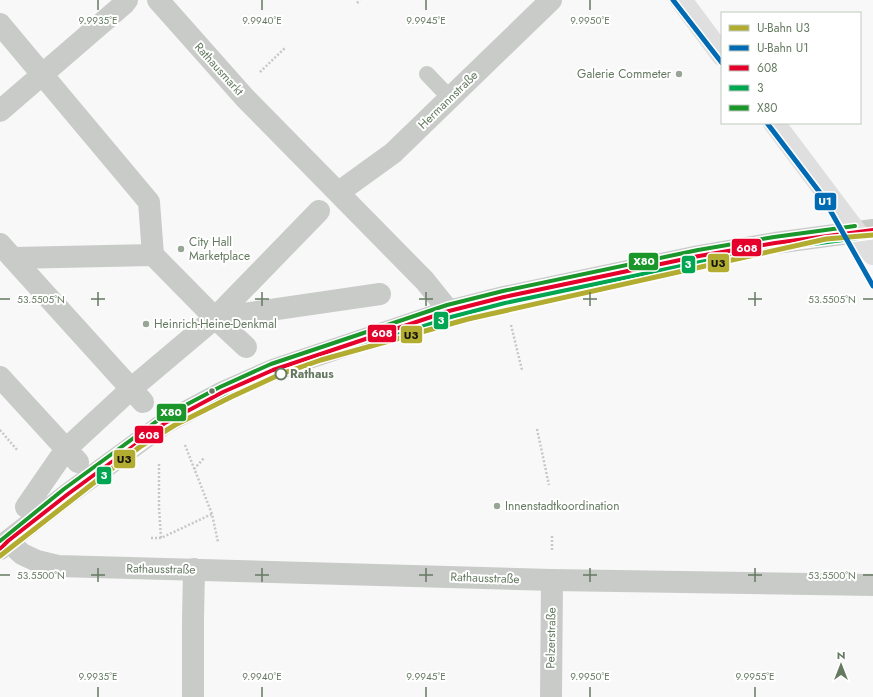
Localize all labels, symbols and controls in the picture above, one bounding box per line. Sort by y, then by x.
legend [721,12,861,124]
text: 9.9935°E [79,13,117,28]
text: 9.9940°E [242,13,282,28]
text: 9.9945°E [406,13,446,28]
text: 9.9950°E [570,13,610,28]
text: U-Bahn U3 [757,19,810,37]
street label: Rathausmarkt [190,38,248,100]
text: U-Bahn U1 [757,39,809,57]
text: 608 [757,59,778,77]
place label: Galerie Commeter [577,65,672,83]
street label: Hermannstraße [414,67,482,133]
marker: Galerie Commeter [674,69,684,79]
text: 3 [757,79,764,97]
text: X80 [757,99,777,117]
line badge: U1 [814,192,837,211]
text: U1 [818,193,832,209]
place label: City Hall Marketplace [189,233,250,265]
line badge: 608 [731,238,762,257]
text: 608 [736,240,758,256]
marker: City Hall Marketplace [176,244,186,254]
line badge: X80 [628,252,659,271]
text: X80 [633,253,655,269]
line badge: U3 [707,253,730,273]
line badge: 3 [681,255,696,274]
text: U3 [711,255,725,271]
text: 3 [685,256,692,272]
text: 53.5505°N [17,292,65,307]
text: 53.5505°N [808,292,856,307]
line badge: 3 [433,311,449,330]
text: 3 [438,312,445,328]
place label: Heinrich-Heine-Denkmal [154,315,277,333]
marker: Heinrich-Heine-Denkmal [141,319,151,329]
line badge: 608 [367,324,397,343]
text: 608 [371,325,393,341]
line badge: U3 [400,325,423,344]
text: U3 [404,327,418,343]
place label: Rathaus [290,365,334,383]
marker: Rathaus [274,367,288,381]
unlabelled marker [207,386,217,396]
line badge: X80 [156,403,187,422]
text: X80 [160,404,182,420]
line badge: 608 [134,425,164,444]
text: 608 [138,427,160,443]
line badge: U3 [113,449,136,469]
text: U3 [117,451,131,467]
line badge: 3 [96,466,112,485]
text: 3 [101,467,108,483]
place label: Innenstadtkoordination [505,497,619,515]
marker: Innenstadtkoordination [492,501,502,511]
street label: Rathausstraße [126,559,196,579]
text: 53.5500°N [17,568,65,583]
street label: Rathausstraße [450,568,520,588]
text: 53.5500°N [808,568,856,583]
street label: Pelzerstraße [541,607,561,669]
north arrow [821,645,861,685]
text: N [837,647,845,663]
text: 9.9935°E [79,669,117,684]
text: 9.9940°E [242,669,282,684]
text: 9.9945°E [406,669,446,684]
text: 9.9950°E [570,669,610,684]
text: 9.9955°E [735,669,775,684]

